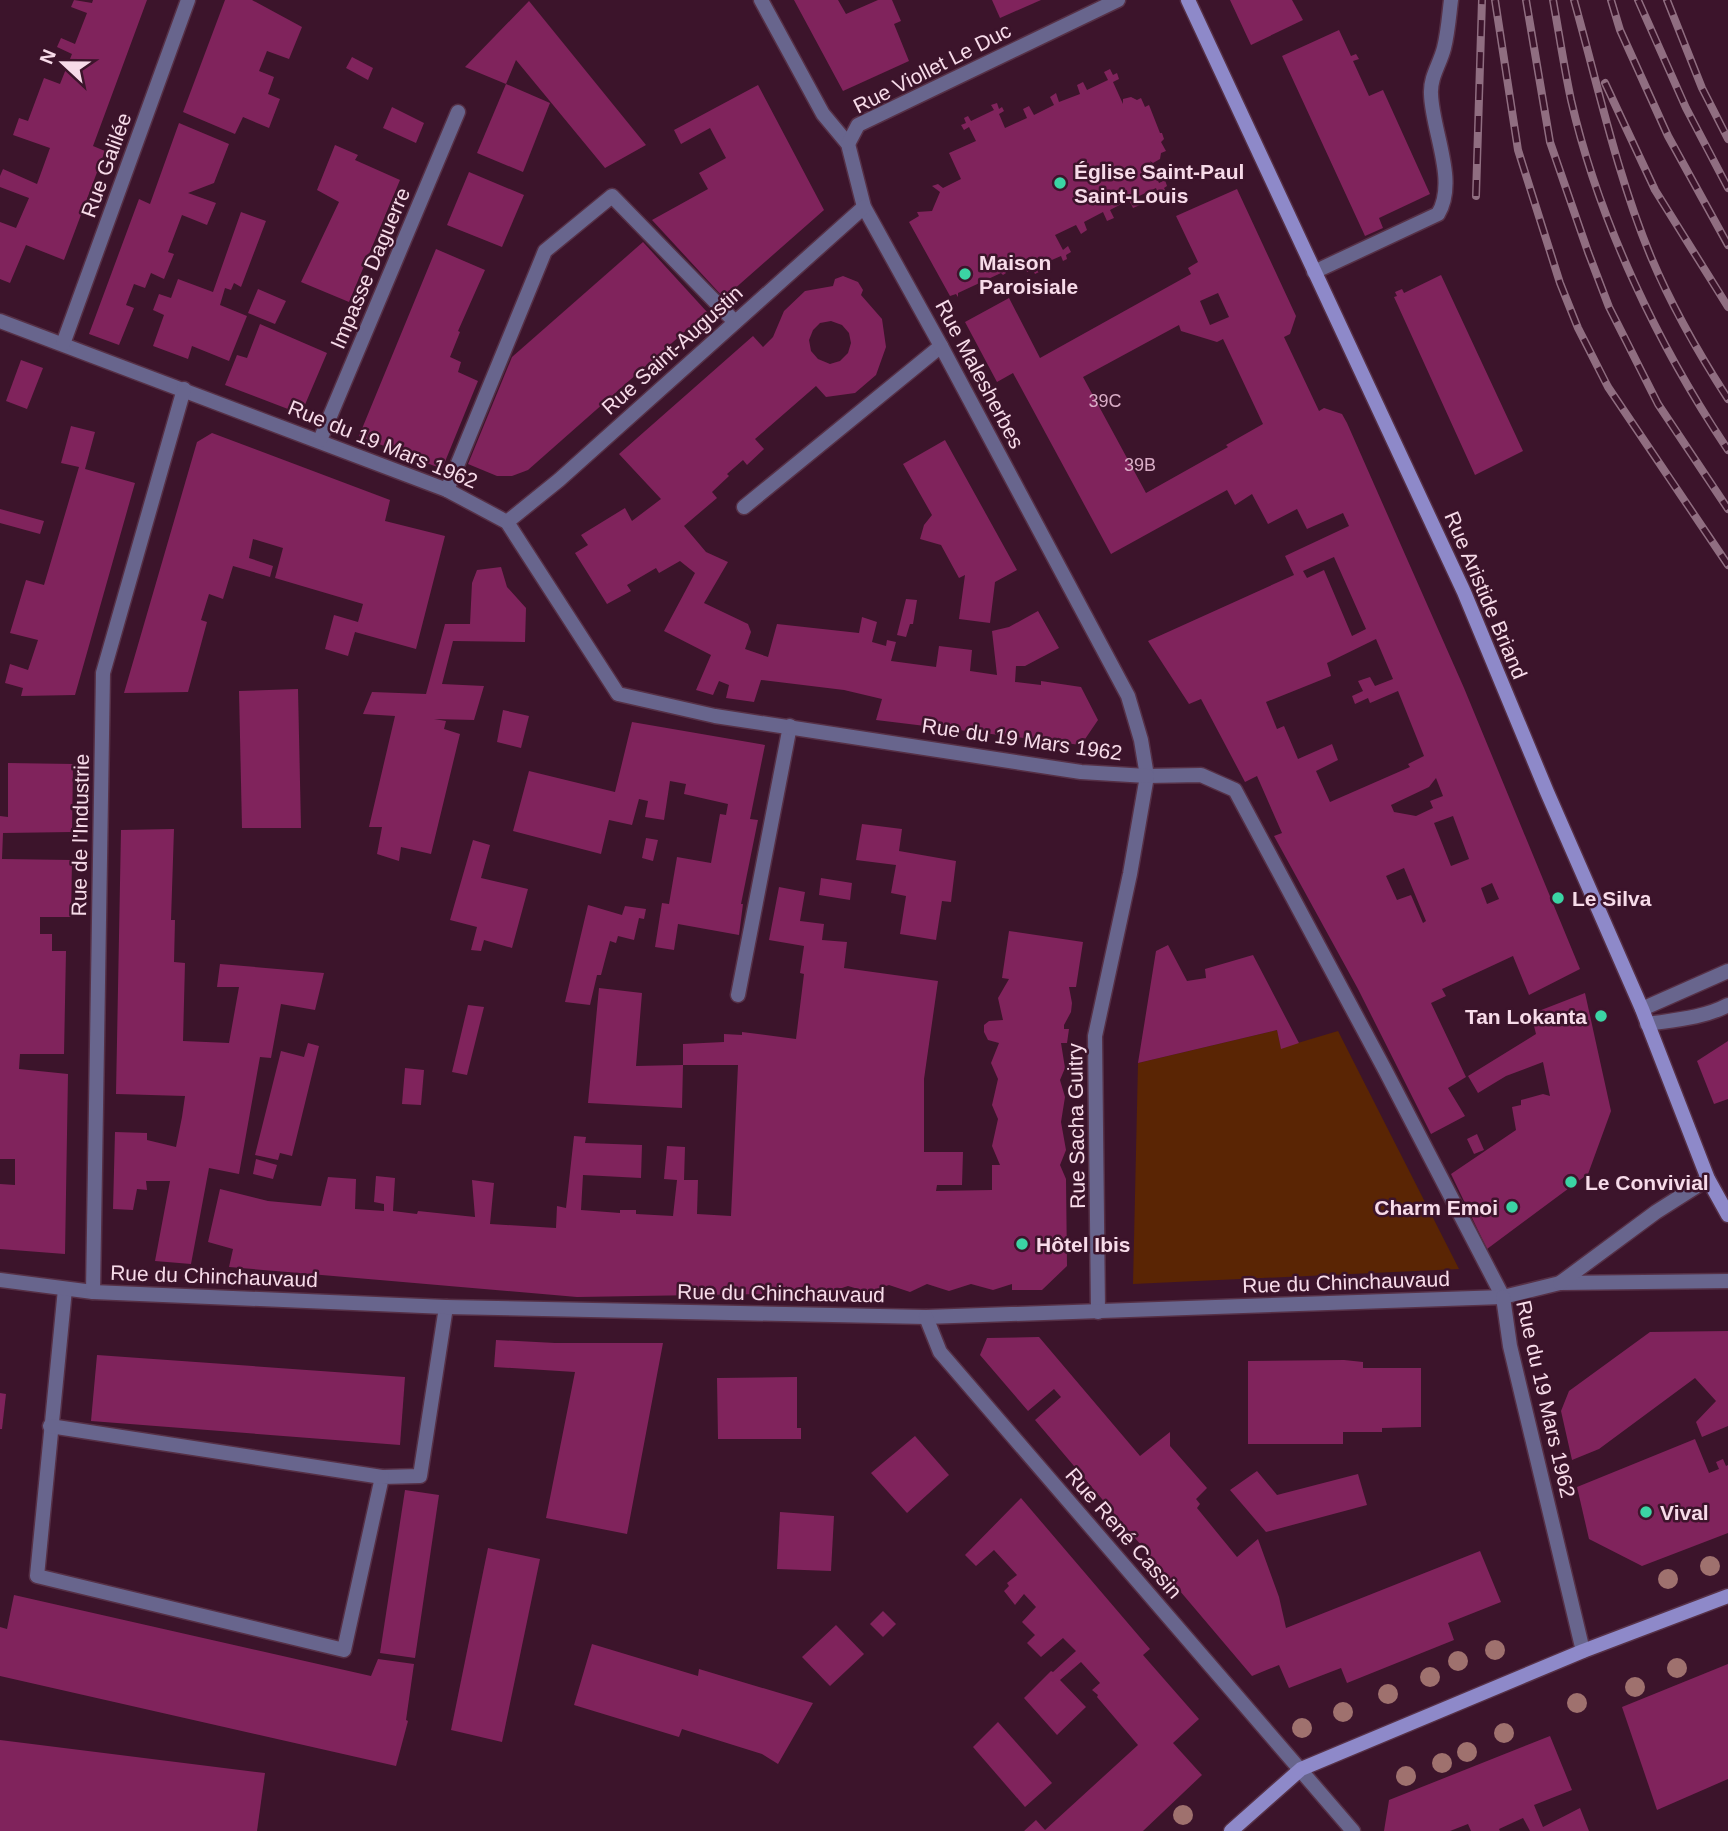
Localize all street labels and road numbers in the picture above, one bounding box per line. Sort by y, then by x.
street label: Rue Viollet Le Duc [849,18,1015,118]
street label: Rue Galilée [76,110,136,220]
street label: Impasse Daguerre [326,184,414,352]
street label: Rue Saint-Augustin [597,281,747,419]
street label: Rue Malesherbes [931,296,1029,452]
street label: Rue du 19 Mars 1962 [285,396,481,492]
street label: Rue Aristide Briand [1440,508,1532,682]
street label: Rue du 19 Mars 1962 [920,714,1124,764]
street label: Rue de l'Industrie [67,753,93,917]
street label: Rue Sacha Guitry [1063,1042,1089,1209]
street label: Rue du Chinchauvaud [110,1261,318,1291]
street label: Rue du Chinchauvaud [1242,1267,1450,1297]
street label: Rue du Chinchauvaud [677,1280,885,1306]
street label: Rue du 19 Mars 1962 [1512,1298,1580,1500]
street label: Rue René Cassin [1061,1463,1187,1603]

